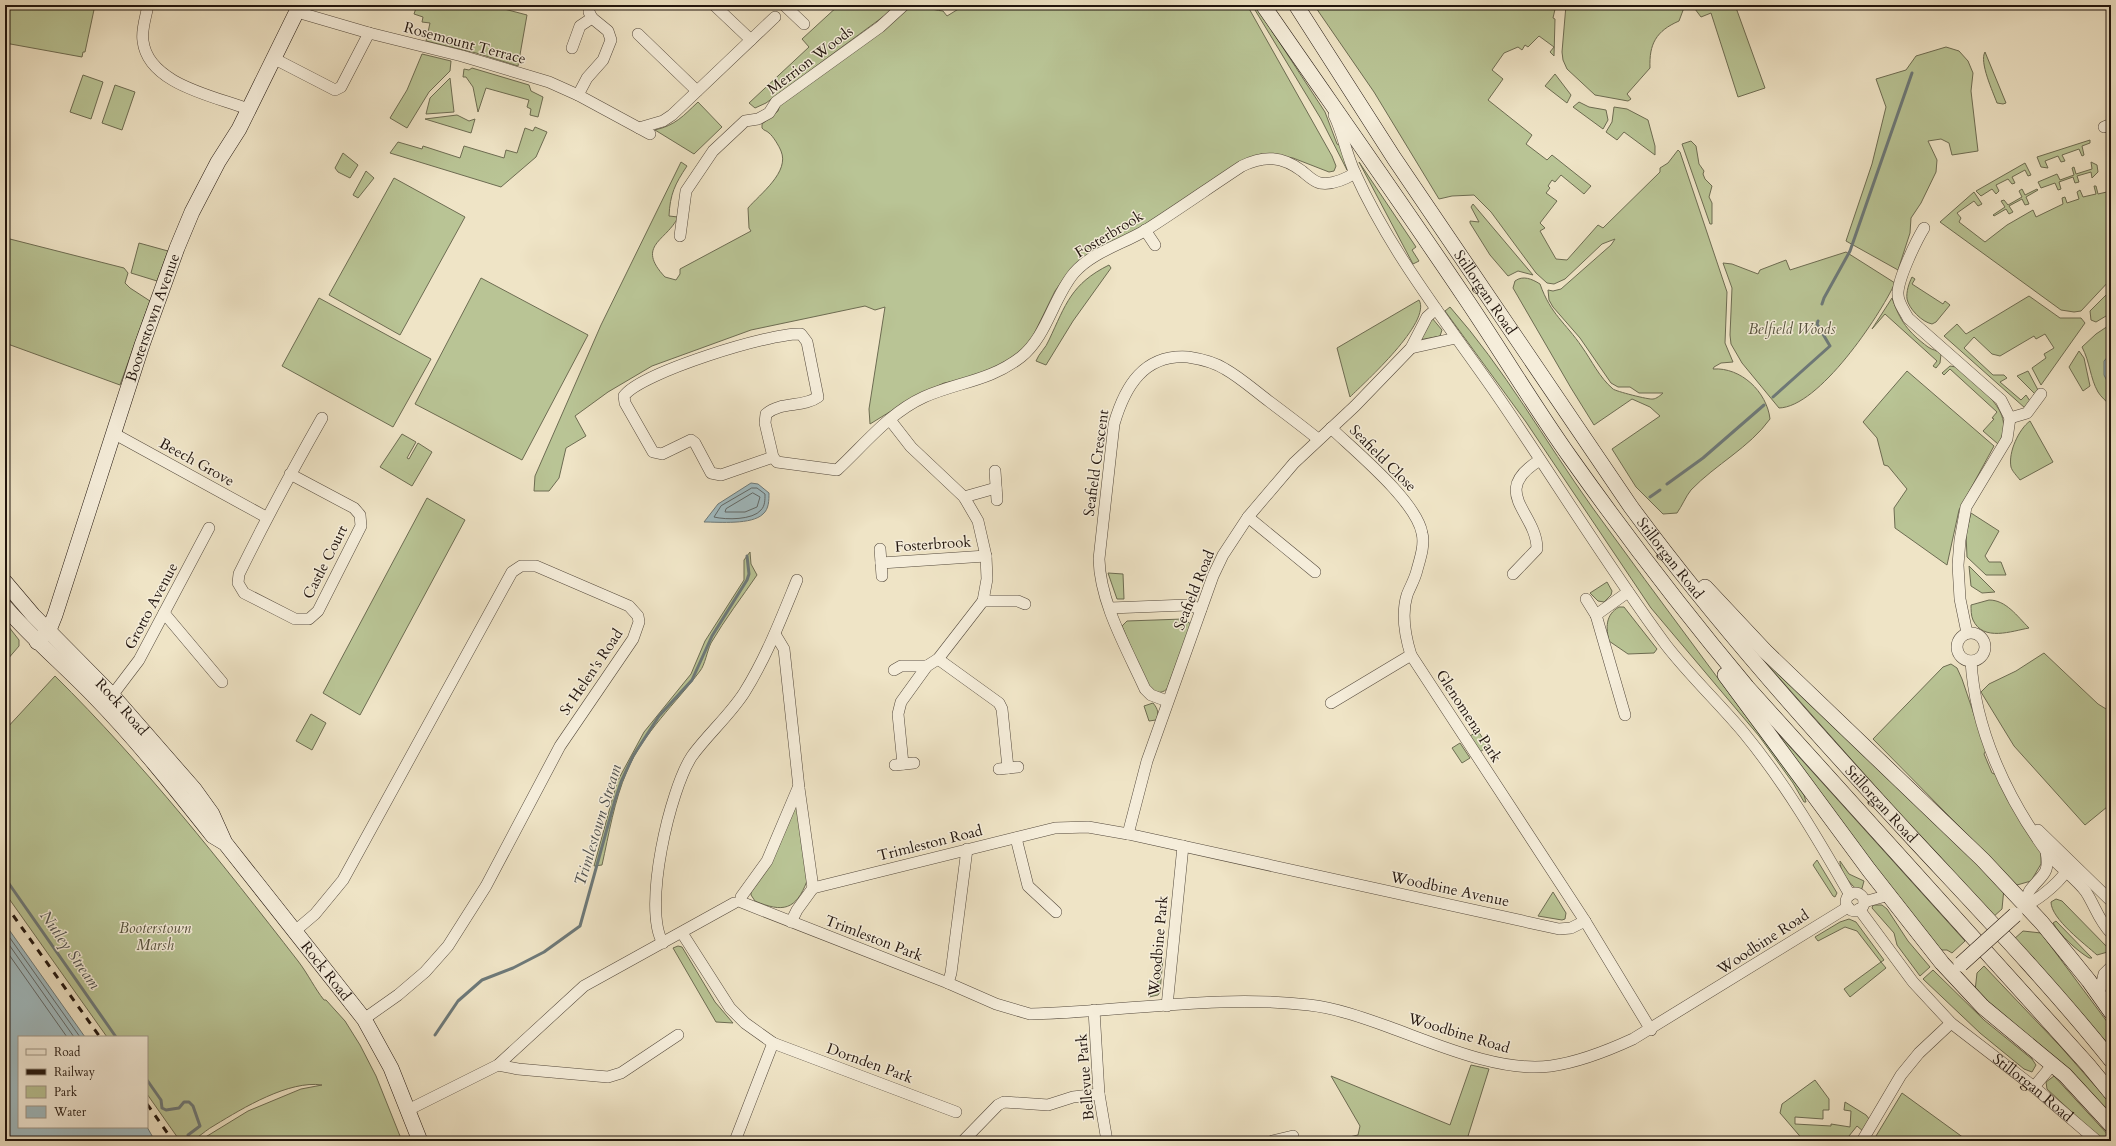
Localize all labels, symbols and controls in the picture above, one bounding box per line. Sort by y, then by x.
street label: Rosemount Terrace [402,17,528,69]
street label: Merrion Woods [763,21,857,99]
street label: Fosterbrook [1071,206,1147,262]
street label: Stillorgan Road [1449,246,1521,339]
street label: Booterstown Avenue [121,251,184,384]
park label: Belfield Woods [1748,319,1836,339]
street label: Seafield Crescent [1079,408,1113,518]
street label: Seafield Close [1345,420,1421,496]
street label: Beech Grove [156,433,238,491]
street label: Stillorgan Road [1632,513,1708,603]
street label: Castle Court [298,521,352,602]
street label: Fosterbrook [894,531,972,557]
street label: Seafield Road [1169,547,1219,633]
street label: Grotto Avenue [120,559,182,653]
street label: St Helen's Road [555,625,627,719]
street label: Glenomena Park [1432,666,1506,766]
street label: Rock Road [91,674,153,740]
street label: Stillorgan Road [1841,761,1922,847]
water label: Trimlestown Stream [569,762,627,888]
street label: Trimleston Road [875,820,985,866]
street label: Woodbine Avenue [1388,866,1511,911]
street label: Woodbine Park [1144,895,1172,998]
street label: Woodbine Road [1713,905,1813,980]
water label: Nutley Stream [35,906,105,994]
street label: Trimleston Park [822,910,926,966]
park label: Booterstown Marsh [119,918,192,955]
street label: Rock Road [296,937,356,1005]
street label: Woodbine Road [1405,1008,1512,1058]
street label: Bellevue Park [1071,1033,1099,1121]
legend [18,1036,148,1128]
street label: Dornden Park [824,1038,916,1088]
text: Road [54,1044,81,1060]
street label: Stillorgan Road [1989,1049,2077,1126]
text: Railway [54,1064,96,1080]
text: Park [54,1084,78,1100]
text: Water [53,1104,87,1120]

